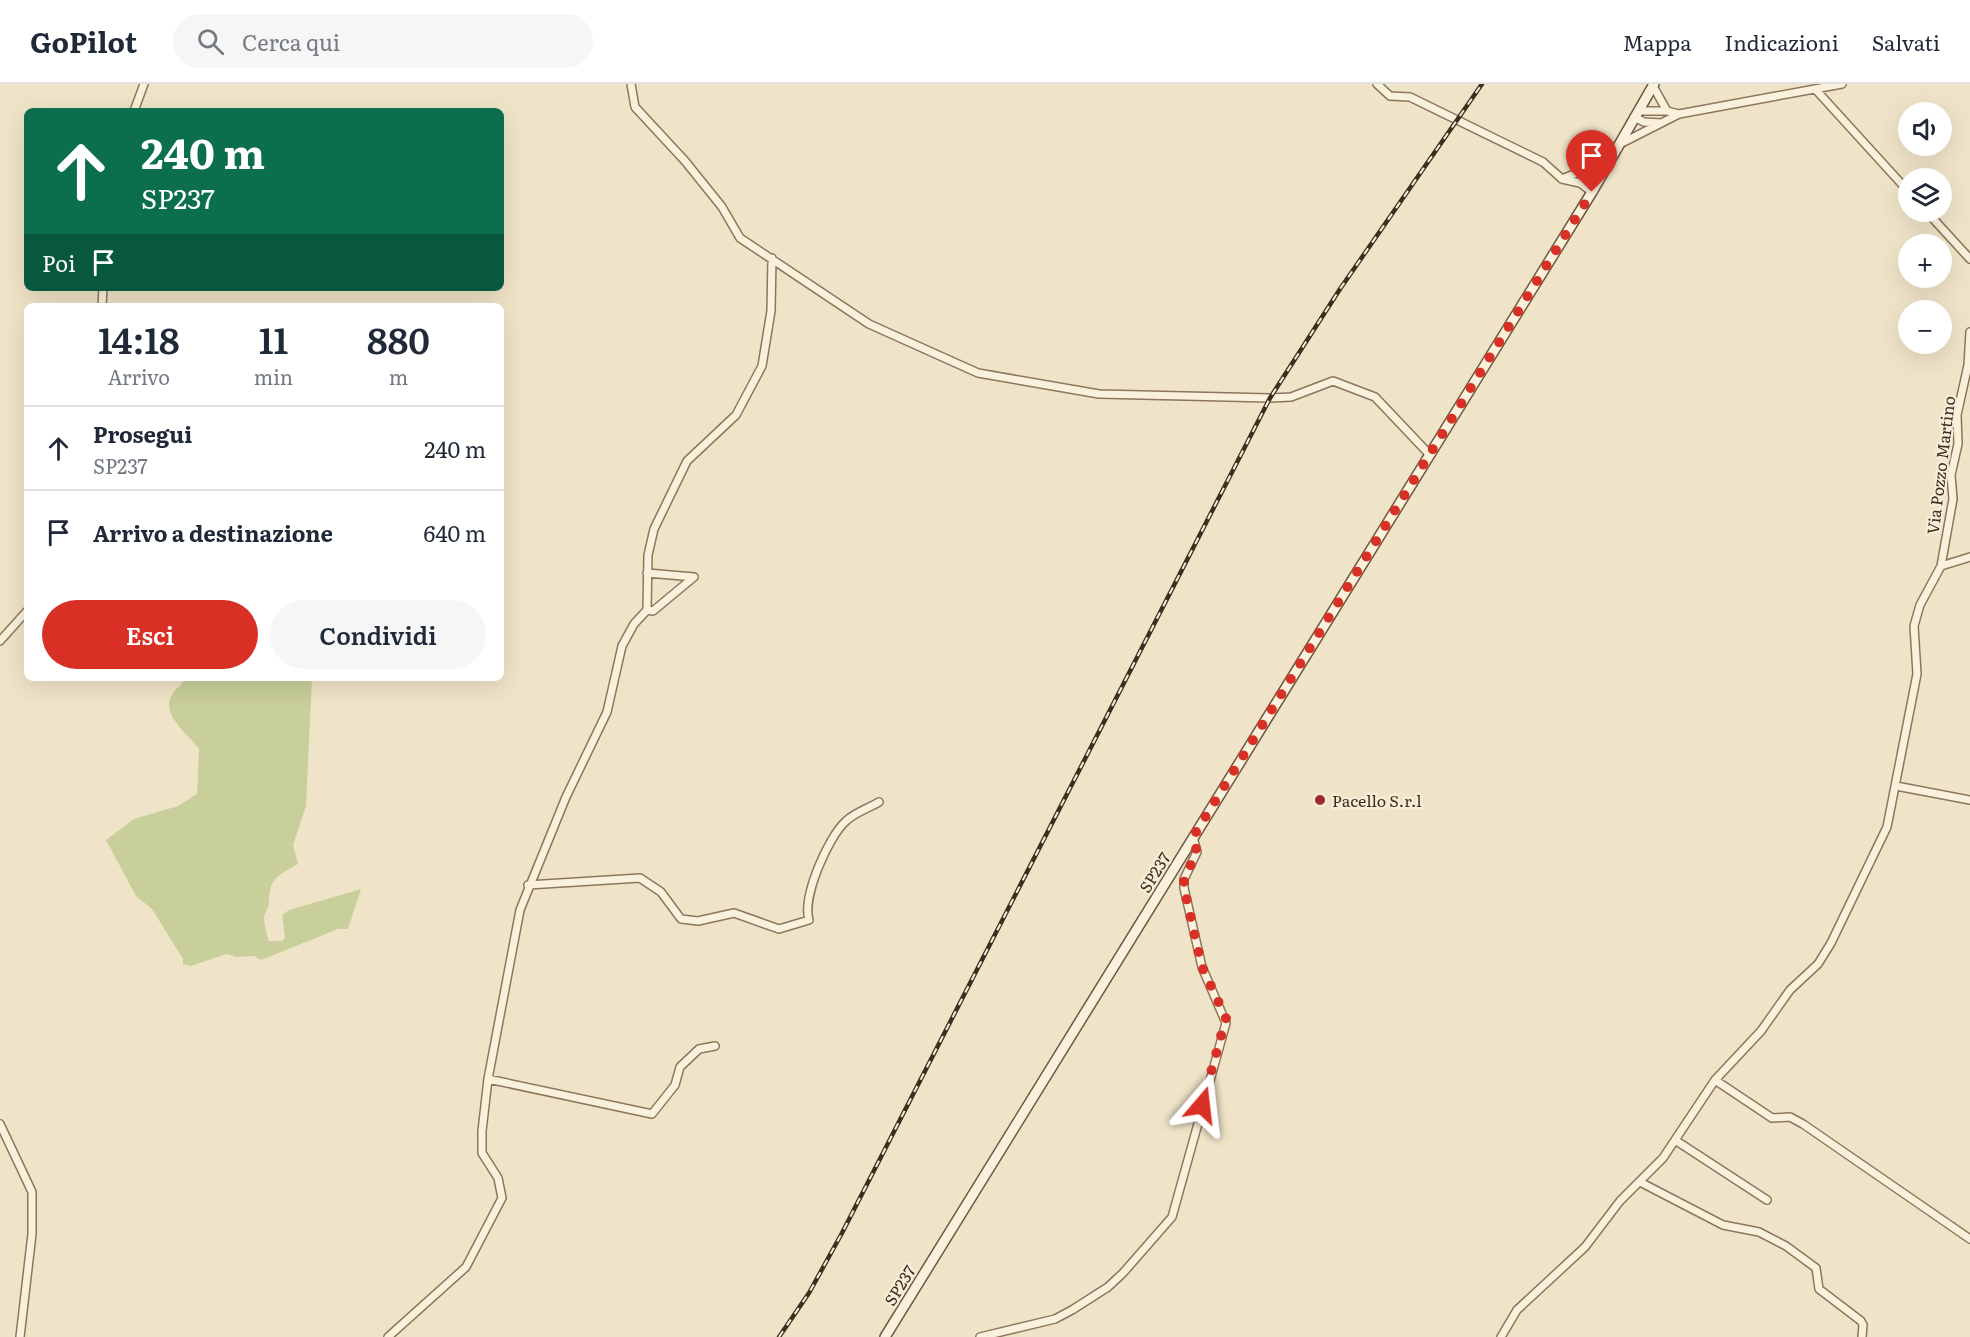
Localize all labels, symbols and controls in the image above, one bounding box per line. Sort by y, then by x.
search box [173,14,593,68]
text: GoPilot [30,20,137,62]
icon: search [194,25,227,58]
text: Cerca qui [242,25,340,58]
text: Mappa [1623,26,1692,57]
text: Indicazioni [1725,26,1839,57]
text: Salvati [1872,26,1940,57]
map controls [1898,102,1952,354]
button: sound [1898,102,1952,156]
text: 240 m [141,120,265,182]
pin [1566,130,1617,192]
icon: ahead [42,132,120,210]
icon: arrive [1575,139,1608,172]
button: layers [1898,168,1952,222]
text: SP237 [141,177,215,217]
button: + [1898,234,1952,288]
text: Poi [42,246,75,279]
icon: arrive [87,246,120,279]
button: − [1898,300,1952,354]
text: 14:18 [98,312,180,365]
text: 11 [259,312,288,365]
text: 880 [367,312,430,365]
text: Arrivo [108,361,170,391]
text: min [254,361,293,391]
text: m [389,361,408,391]
street label: Via Pozzo Martino [1920,394,1960,536]
text: Prosegui [93,417,192,450]
icon: ahead [42,432,75,465]
text: 240 m [424,432,486,465]
text: SP237 [93,450,148,480]
icon: arrive [42,516,75,549]
text: Arrivo a destinazione [93,516,333,549]
text: 640 m [424,516,486,549]
button: Esci [42,600,258,669]
button: Condividi [270,600,486,669]
place label: Pacello S.r.l [1332,788,1422,812]
marker: Pacello S.r.l [1313,793,1327,807]
street label: SP237 [1132,847,1176,897]
position arrow [1170,1073,1234,1137]
street label: SP237 [877,1260,921,1310]

